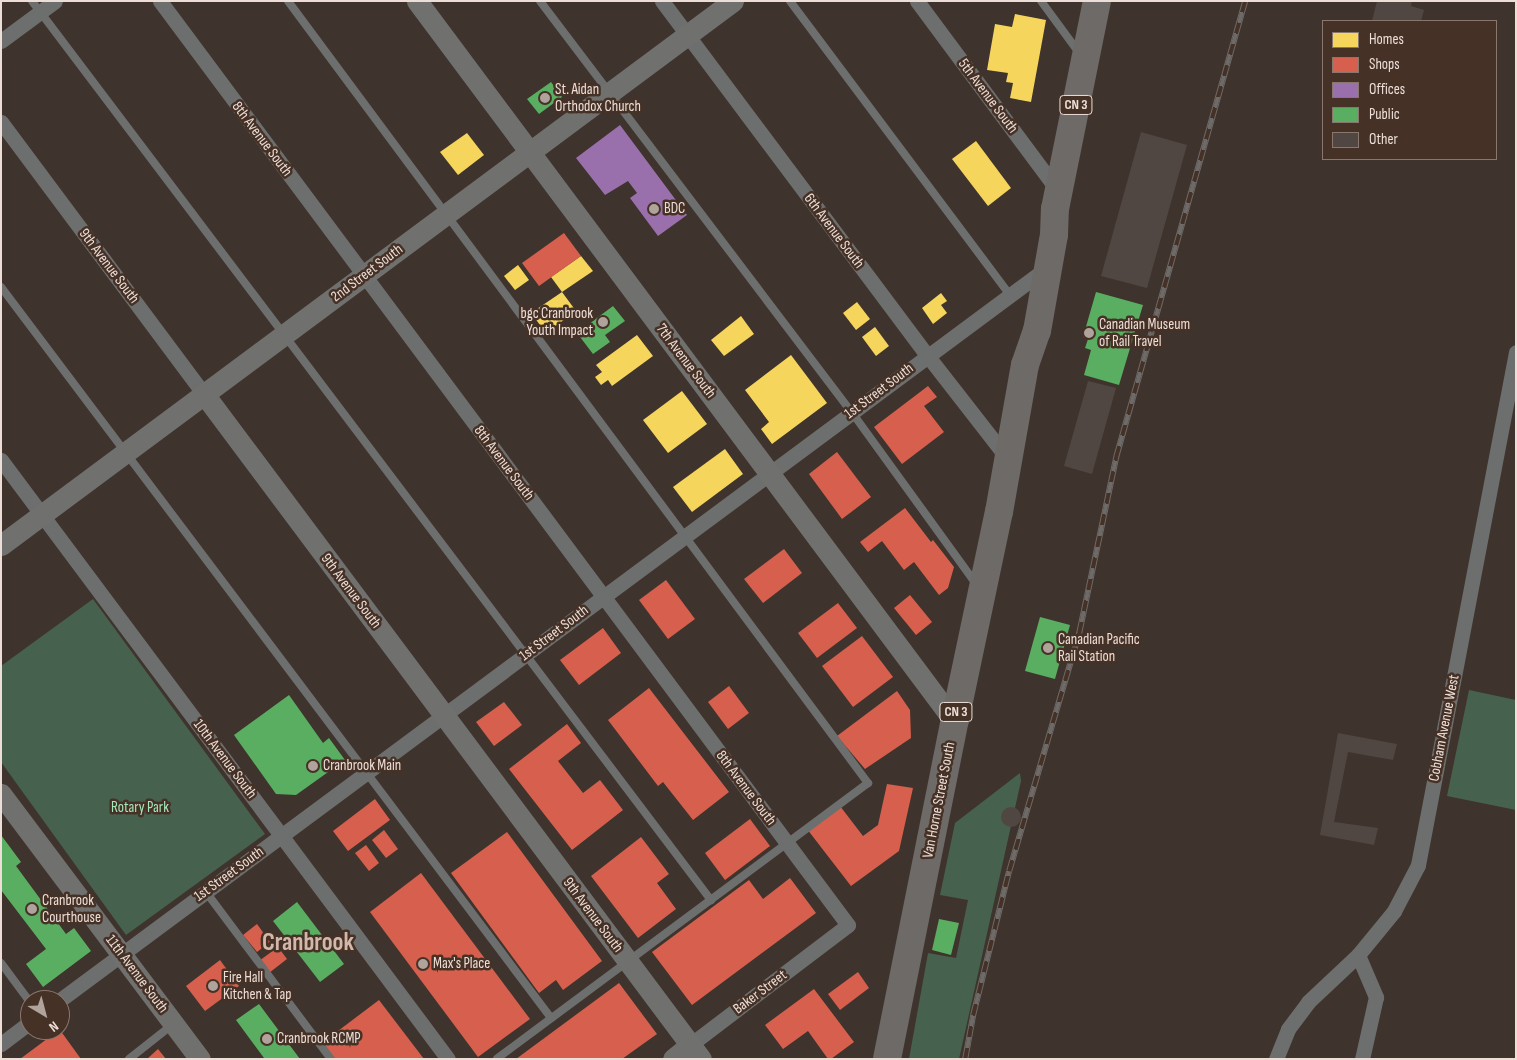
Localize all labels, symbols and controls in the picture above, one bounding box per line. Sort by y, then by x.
legend [1322,20,1497,160]
text: Homes [1369,30,1404,49]
street label: 5th Avenue South [954,55,1022,137]
text: Shops [1369,55,1400,74]
place label: St. Aidan Orthodox Church [555,80,641,115]
text: Offices [1369,80,1405,99]
marker: St. Aidan Orthodox Church [539,92,551,104]
road number: CN 3 [1058,94,1094,116]
street label: 8th Avenue South [228,98,296,180]
text: Public [1369,105,1400,124]
text: Other [1369,130,1398,149]
street label: 6th Avenue South [800,190,868,272]
place label: BDC [664,200,685,218]
marker: BDC [648,203,660,215]
street label: 9th Avenue South [75,225,143,307]
street label: 2nd Street South [328,240,406,306]
place label: bgc Cranbrook Youth Impact [521,304,593,339]
place label: Canadian Museum of Rail Travel [1099,315,1190,350]
marker: bgc Cranbrook Youth Impact [597,316,609,328]
street label: 7th Avenue South [652,320,720,402]
marker: Canadian Museum of Rail Travel [1083,327,1095,339]
street label: 1st Street South [841,359,917,423]
street label: 8th Avenue South [470,422,538,504]
street label: 9th Avenue South [317,550,385,632]
street label: 1st Street South [516,601,592,665]
place label: Canadian Pacific Rail Station [1058,630,1140,665]
marker: Canadian Pacific Rail Station [1042,642,1054,654]
street label: Cobham Avenue West [1425,673,1463,783]
road number: CN 3 [938,700,974,724]
street label: 10th Avenue South [189,716,261,802]
street label: Van Horne Street South [919,740,959,860]
street label: 8th Avenue South [712,747,780,829]
place label: Cranbrook Main [323,757,401,775]
marker: Cranbrook Main [307,760,319,772]
park label: Rotary Park [111,799,169,817]
street label: 1st Street South [191,843,267,905]
street label: 9th Avenue South [559,874,627,956]
place label: Cranbrook Courthouse [42,891,101,926]
marker: Cranbrook Courthouse [26,903,38,915]
district label: Cranbrook [262,928,354,958]
street label: 11th Avenue South [102,932,172,1016]
place label: Max's Place [433,955,490,973]
marker: Max's Place [417,958,429,970]
street label: Baker Street [730,966,790,1018]
place label: Fire Hall Kitchen & Tap [223,968,291,1003]
marker: Fire Hall Kitchen & Tap [207,980,219,992]
north arrow [20,990,70,1040]
text: N [46,1018,62,1036]
place label: Cranbrook RCMP [277,1030,361,1048]
marker: Cranbrook RCMP [261,1033,273,1045]

